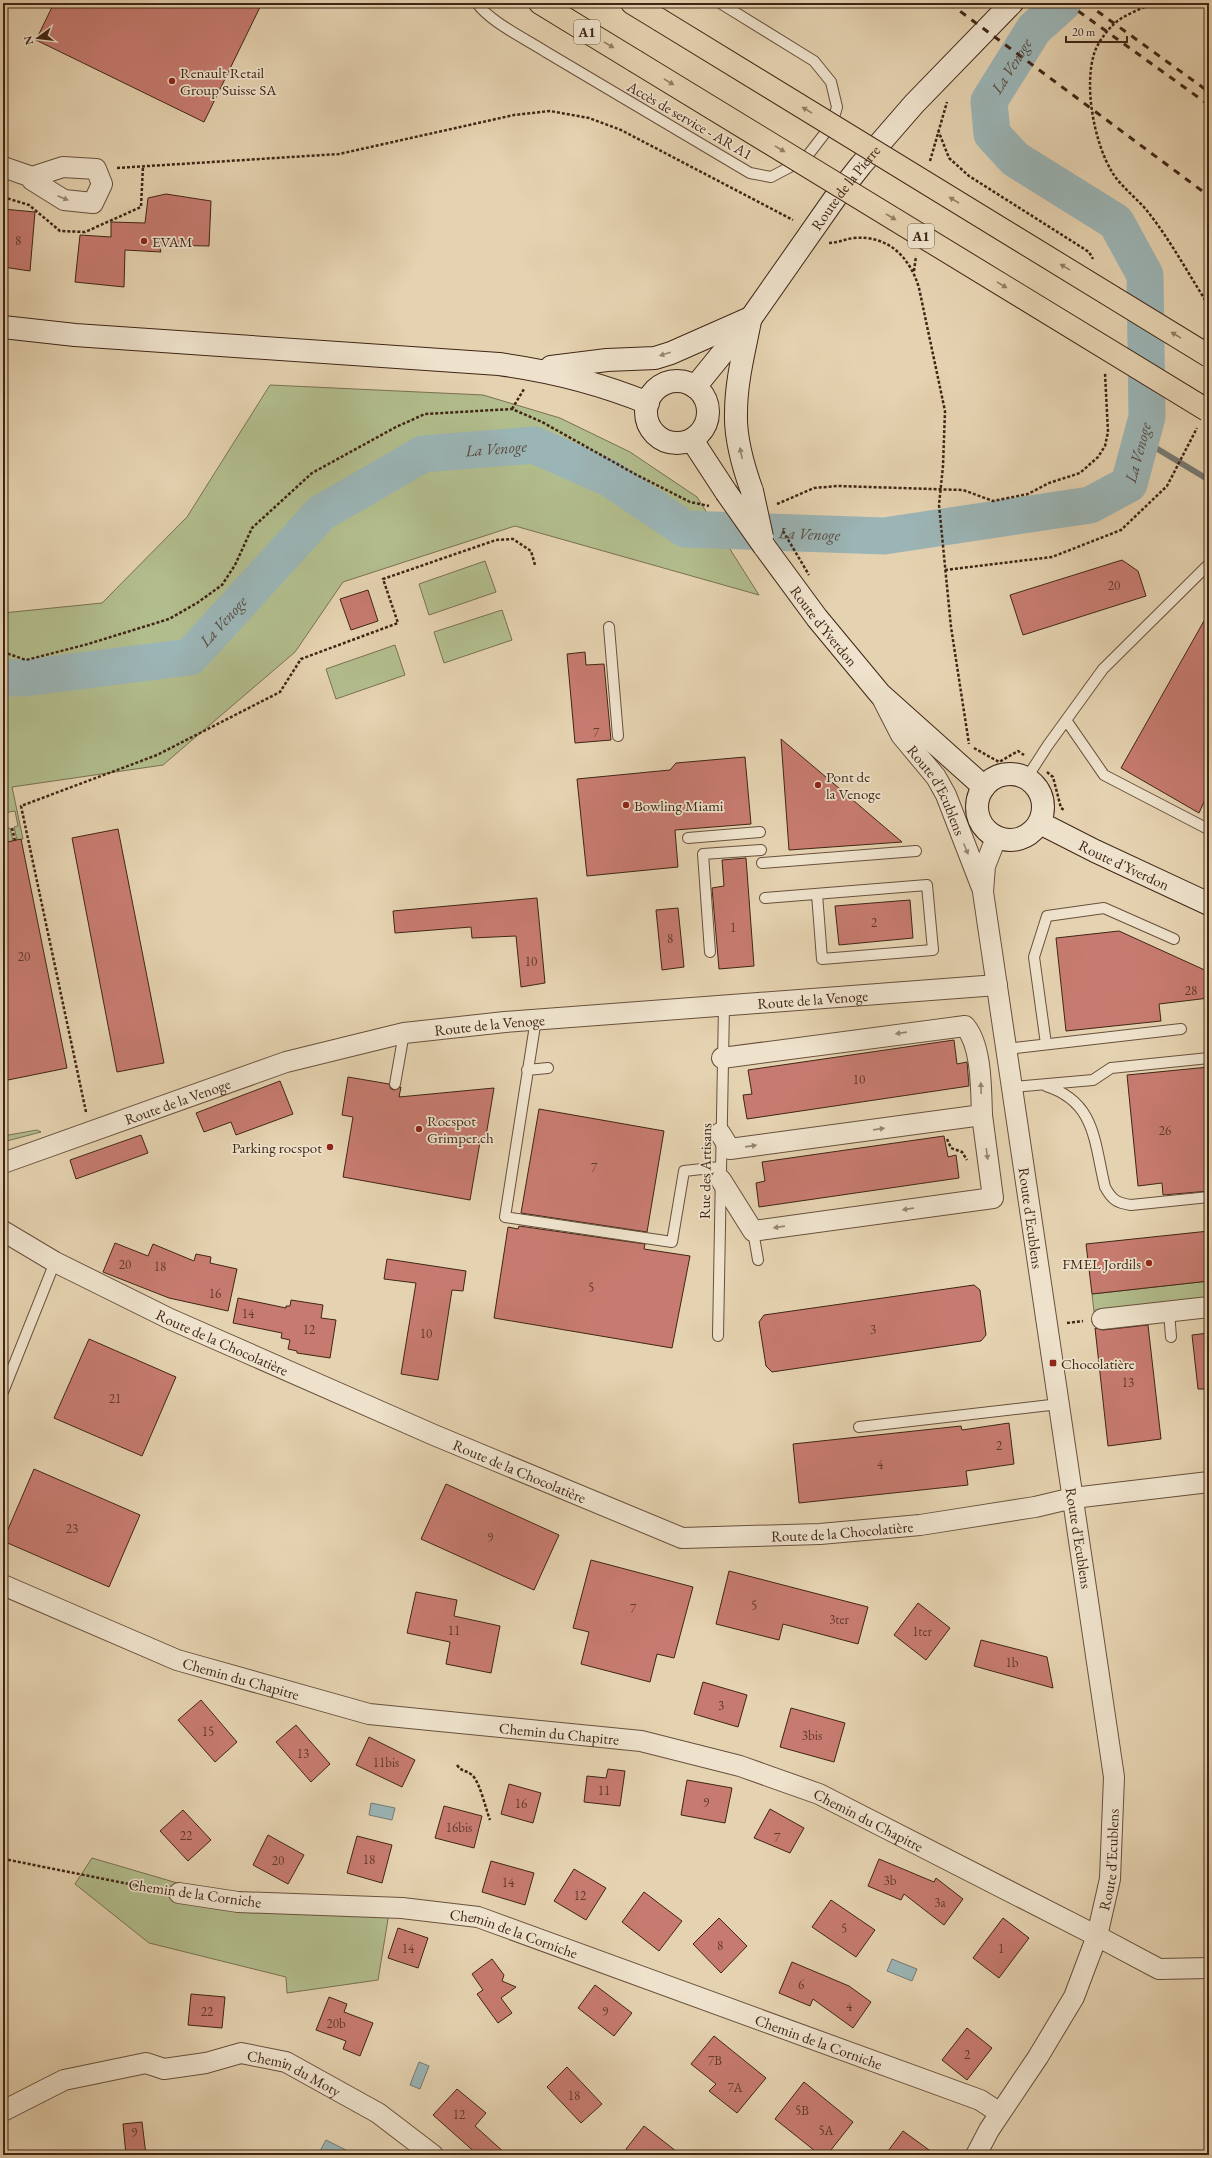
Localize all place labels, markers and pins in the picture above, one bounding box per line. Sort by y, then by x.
place label: Renault Retail Group Suisse SA [180,63,277,99]
marker: Renault Retail Group Suisse SA [167,76,177,86]
place label: EVAM [152,232,193,251]
marker: EVAM [139,236,149,246]
place label: Pont de la Venoge [826,767,881,803]
marker: Pont de la Venoge [813,780,823,790]
place label: Bowling Miami [634,796,724,815]
marker: Bowling Miami [621,800,631,810]
place label: Rocspot Grimper.ch [427,1111,494,1147]
marker: Rocspot Grimper.ch [414,1124,424,1134]
place label: Parking rocspot [232,1138,322,1157]
marker: Parking rocspot [325,1142,335,1152]
place label: FMEL Jordils [1062,1254,1141,1273]
marker: FMEL Jordils [1144,1258,1154,1268]
place label: Chocolatière [1061,1354,1135,1373]
marker: Chocolatière [1048,1358,1058,1368]

